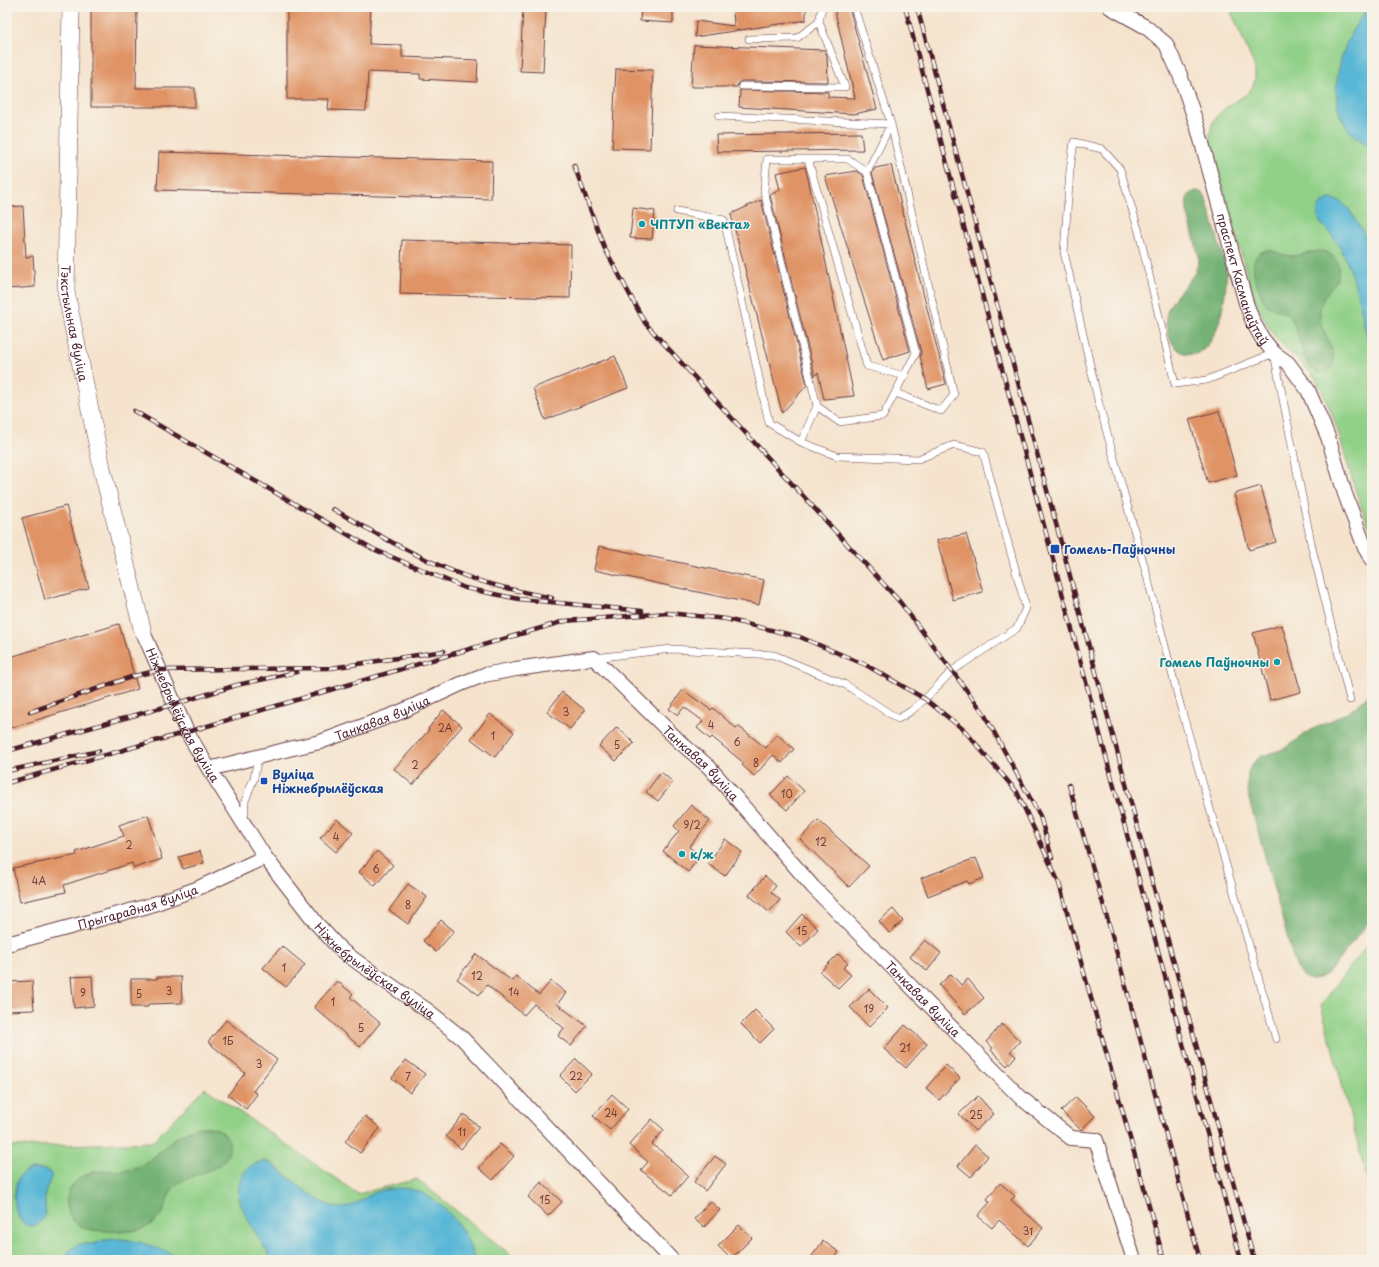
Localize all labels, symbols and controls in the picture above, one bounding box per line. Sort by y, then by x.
street label: праспект Касманаўтаў [1213,211,1273,349]
place label: ЧПТУП «Векта» [650,215,750,233]
marker: ЧПТУП «Векта» [637,219,647,229]
street label: Тэкстыльная вуліца [57,265,93,384]
place label: Гомель-Паўночны [1064,540,1176,558]
marker: Гомель-Паўночны [1049,543,1061,555]
street label: Ніжнебрылёўская вуліца [142,645,224,786]
place label: Гомель Паўночны [1160,653,1269,671]
marker: Гомель Паўночны [1272,657,1282,667]
street label: Танкавая вуліца [332,690,433,745]
house number: 3 [563,704,569,719]
house number: 4 [708,717,715,732]
house number: 2А [438,720,453,735]
street label: Танкавая вуліца [659,721,744,805]
house number: 1 [491,728,495,743]
house number: 6 [733,734,741,749]
house number: 5 [614,737,620,752]
house number: 8 [753,755,759,770]
house number: 2 [411,757,419,772]
place label: Вуліца Ніжнебрылёўская [272,765,384,797]
marker: Вуліца Ніжнебрылёўская [259,776,269,786]
house number: 10 [781,786,793,801]
house number: 9/2 [684,817,700,832]
house number: 4 [333,829,340,844]
house number: 12 [815,834,827,849]
house number: 2 [125,837,133,852]
place label: к/ж [690,845,715,863]
marker: к/ж [677,849,687,859]
house number: 6 [372,861,380,876]
house number: 4А [32,873,46,888]
street label: Прыгарадная вуліца [76,880,201,934]
house number: 8 [405,897,411,912]
street label: Ніжнебрылёўская вуліца [311,918,440,1023]
house number: 15 [797,923,807,938]
street label: Танкавая вуліца [881,956,965,1041]
house number: 1 [282,960,286,975]
house number: 12 [471,968,483,983]
house number: 3 [166,983,172,998]
house number: 14 [508,984,520,999]
house number: 9 [80,985,86,1000]
house number: 5 [136,986,142,1001]
house number: 1 [331,994,335,1009]
house number: 19 [864,1001,874,1016]
house number: 5 [358,1020,364,1035]
house number: 1Б [223,1033,234,1048]
house number: 21 [899,1040,911,1055]
house number: 3 [256,1056,262,1071]
house number: 22 [569,1068,583,1083]
house number: 7 [405,1069,411,1084]
house number: 24 [604,1105,618,1120]
house number: 25 [969,1107,983,1122]
house number: 11 [458,1124,466,1139]
house number: 15 [540,1192,550,1207]
house number: 31 [1023,1223,1033,1238]

